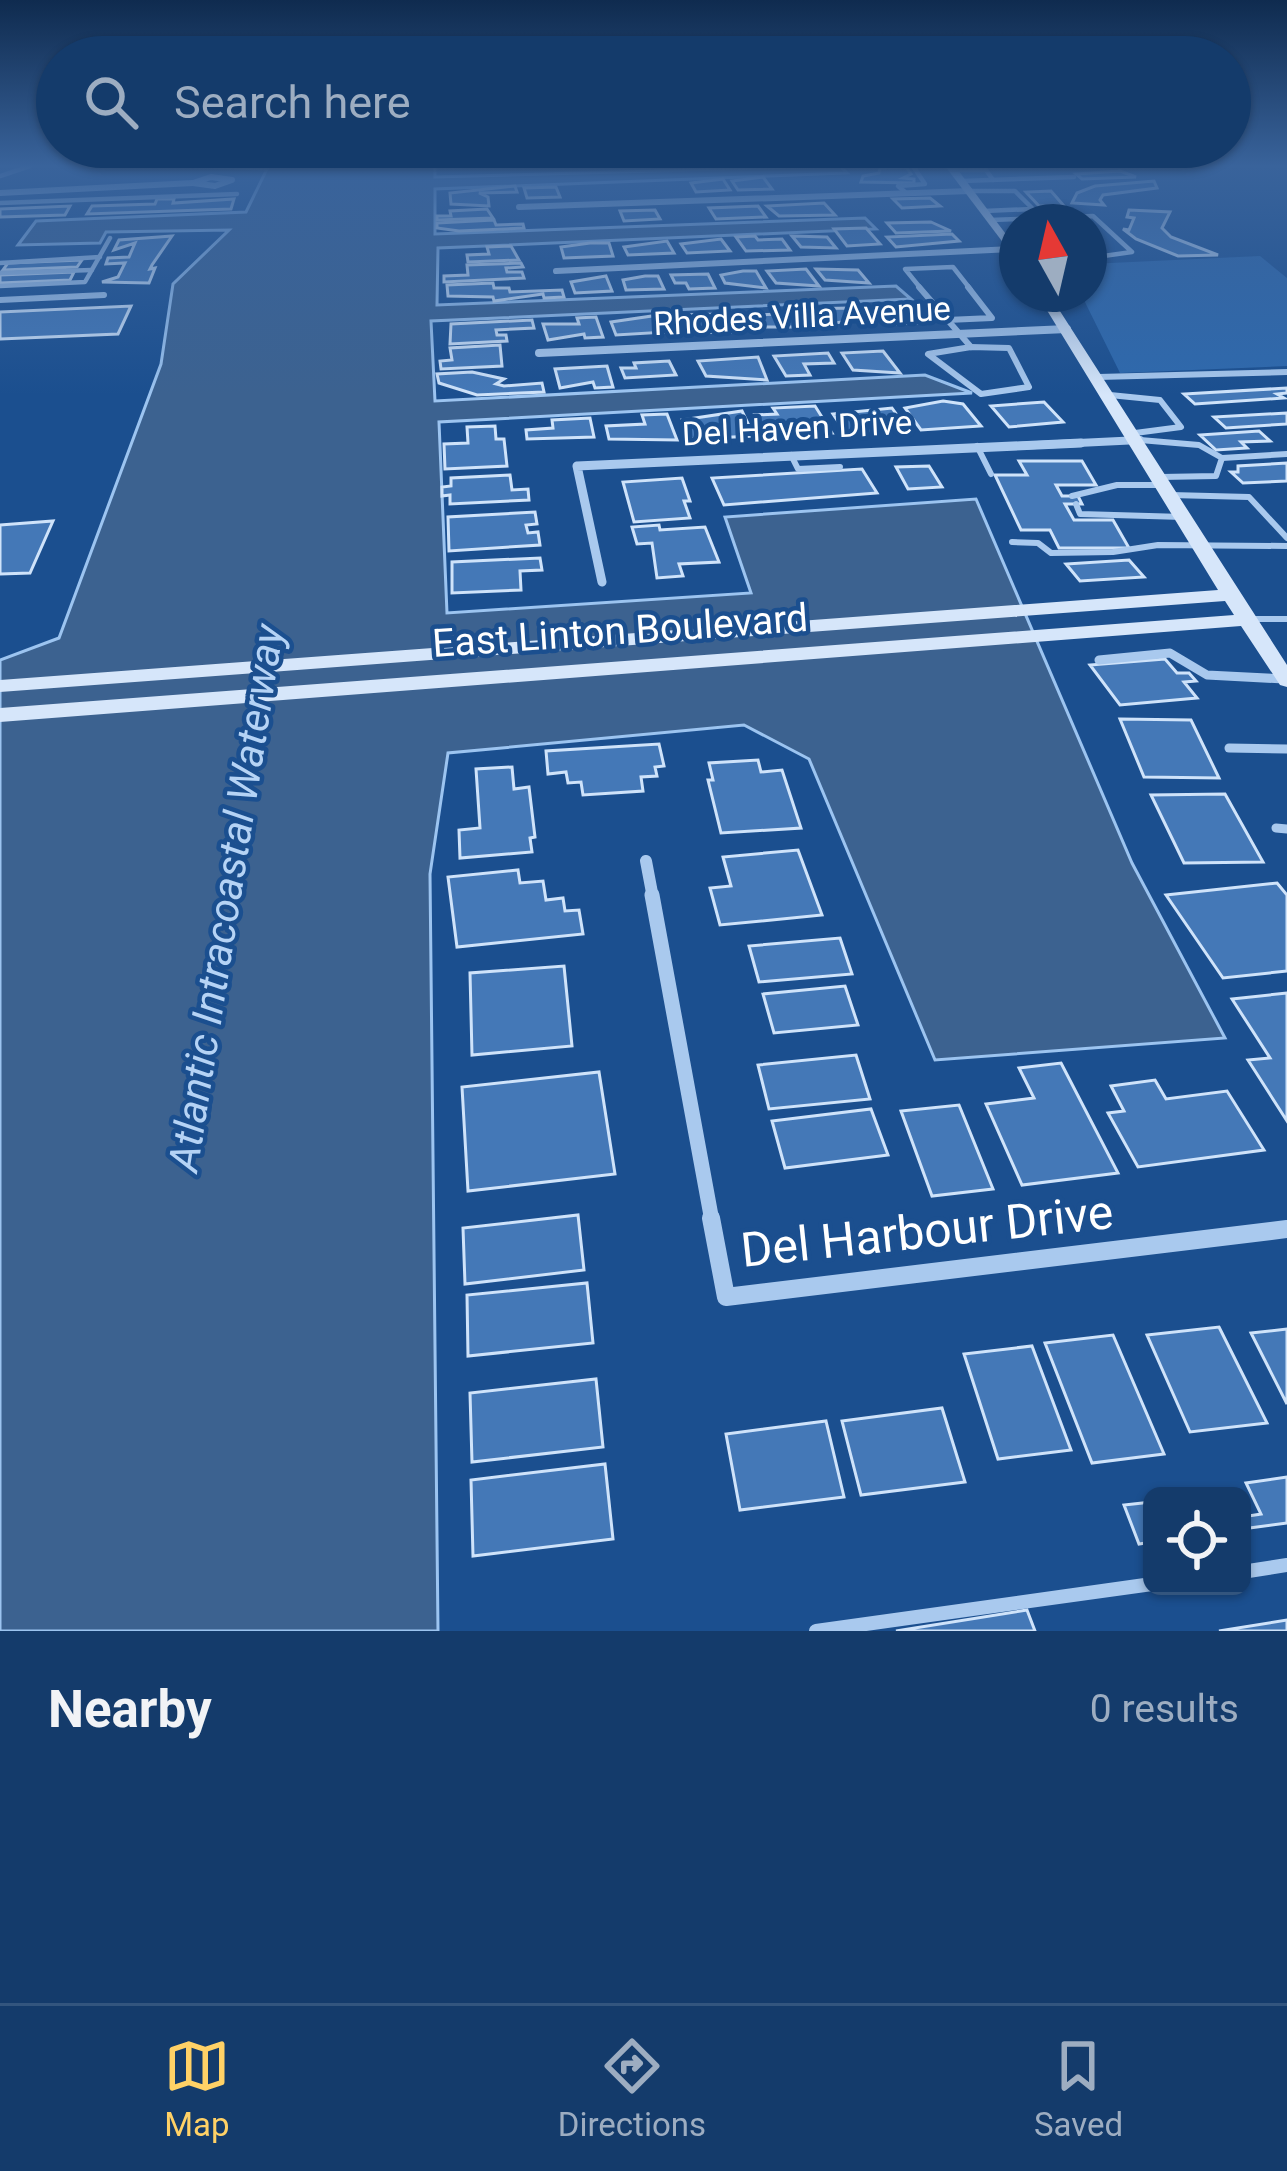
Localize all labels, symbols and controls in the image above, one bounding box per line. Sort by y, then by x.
search box [36,36,1251,168]
icon: search [78,69,144,135]
text: Search here [174,76,411,129]
north arrow [999,204,1107,312]
street label: Rhodes Villa Avenue [652,289,952,343]
street label: Del Haven Drive [681,402,913,454]
street label: East Linton Boulevard [431,595,809,667]
water label: Atlantic Intracoastal Waterway [158,619,294,1177]
street label: Del Harbour Drive [738,1183,1116,1279]
map controls [1143,1487,1251,1595]
button: locate [1143,1487,1251,1595]
text: Nearby [48,1680,212,1739]
text: 0 results [1090,1686,1239,1732]
tab: Map [164,2033,230,2144]
tab: Directions [558,2033,706,2144]
tab: Saved [1034,2033,1123,2144]

